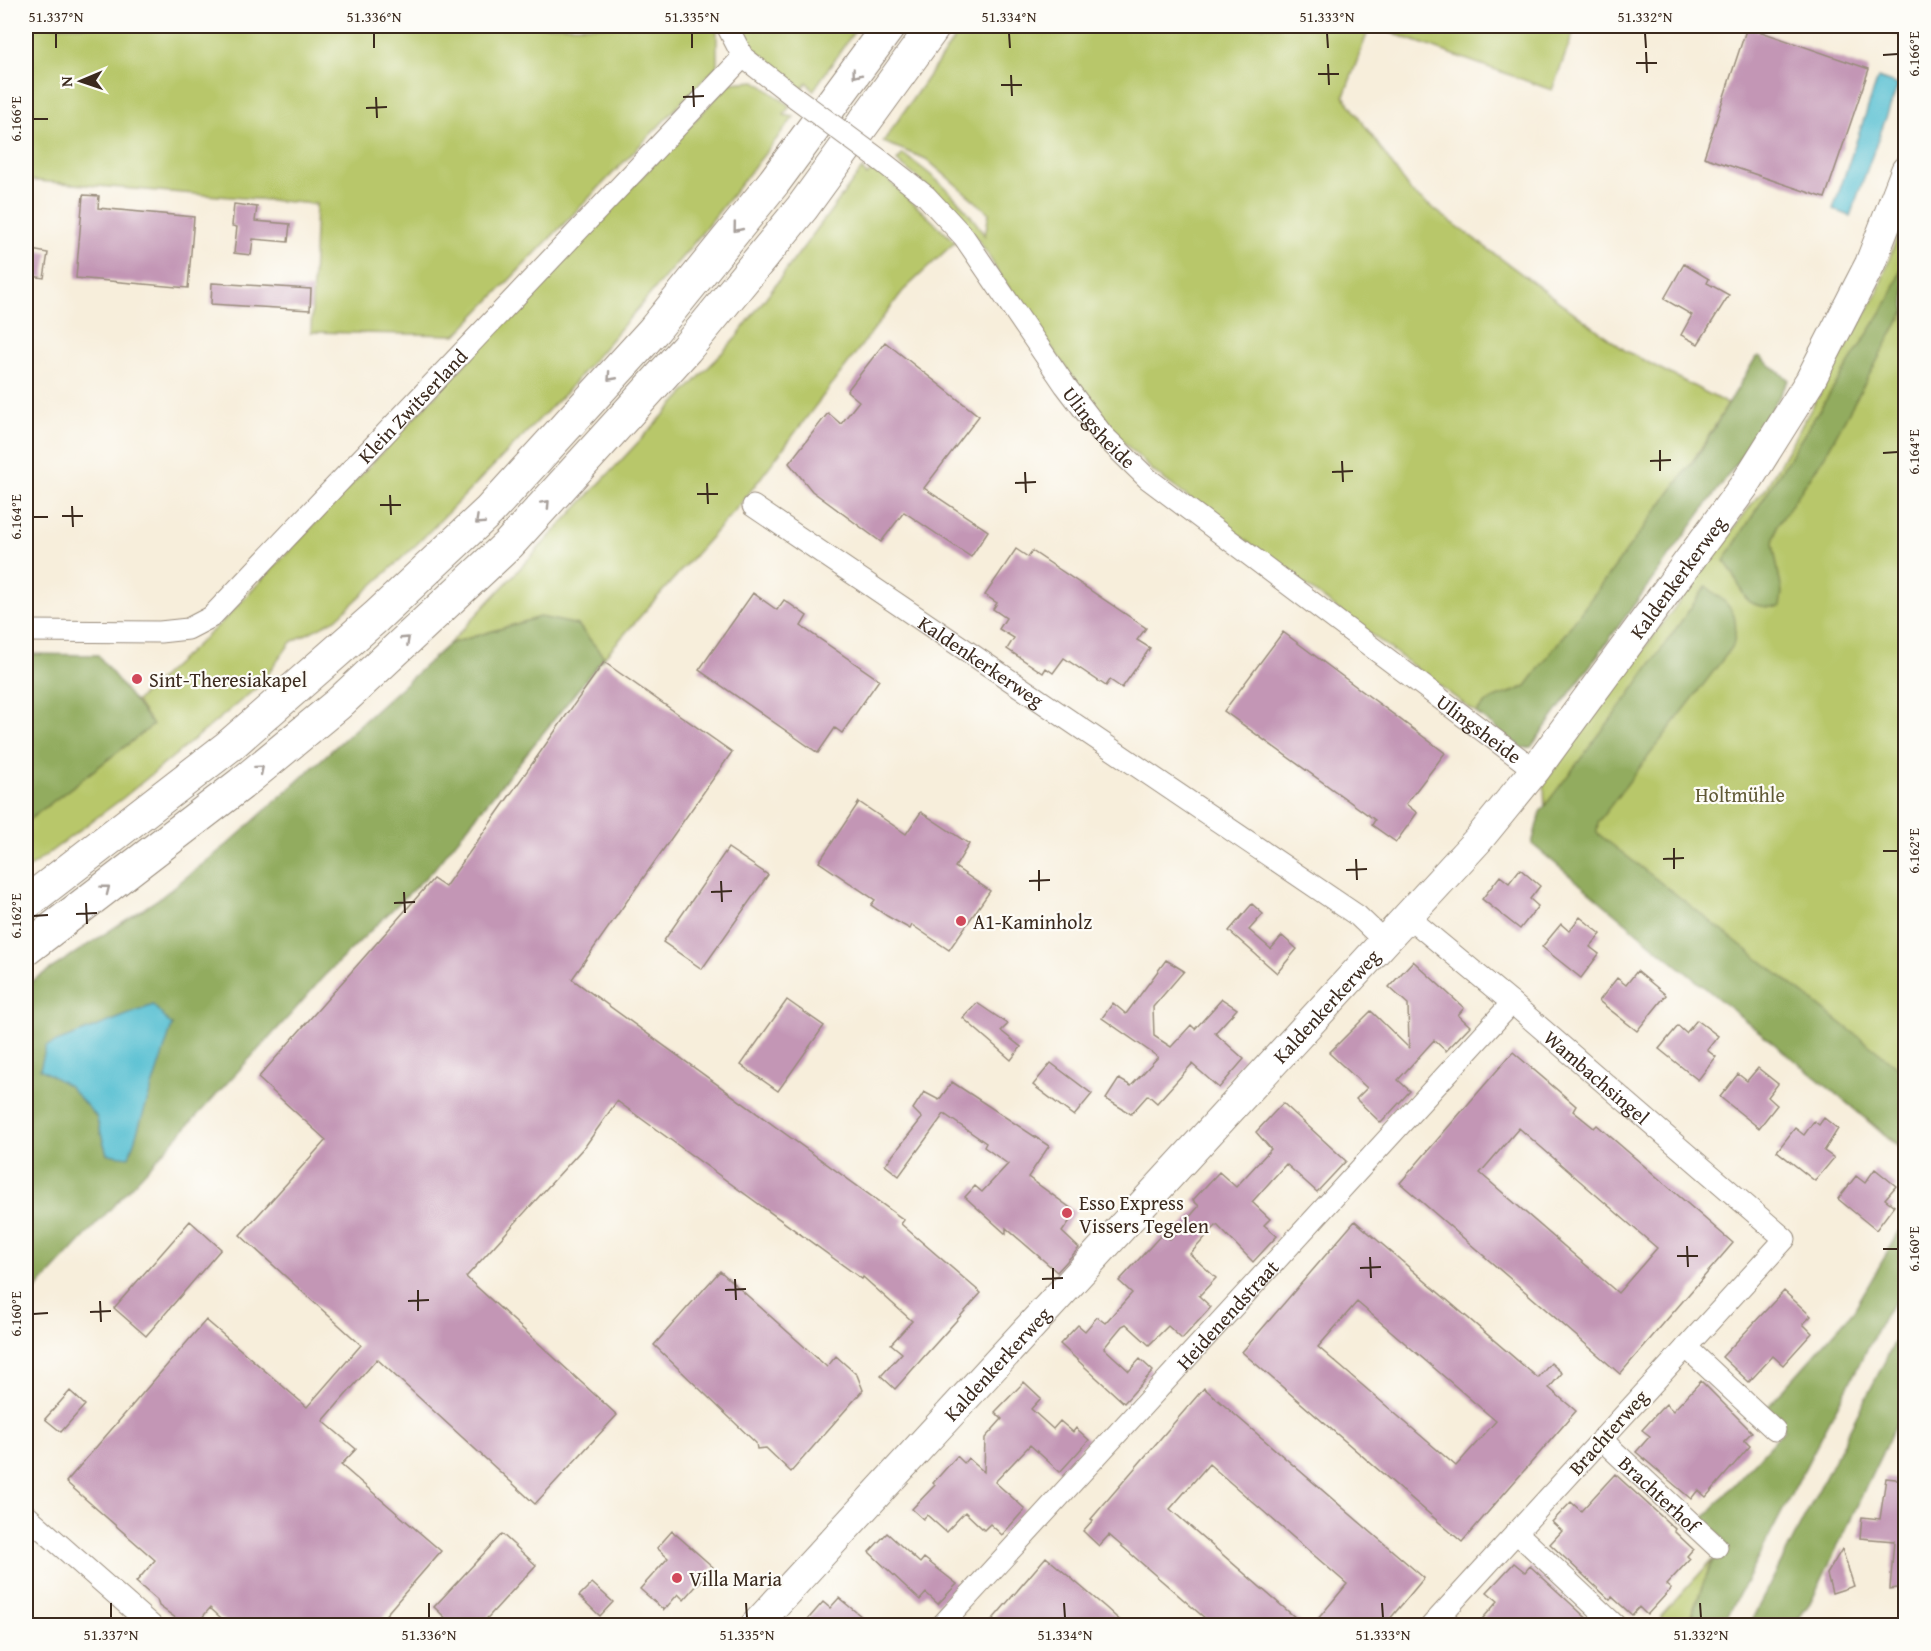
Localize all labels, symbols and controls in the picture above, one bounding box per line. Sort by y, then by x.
text: 51.337°N [29,6,84,27]
text: 51.336°N [347,6,402,27]
text: 51.335°N [665,6,720,27]
text: 51.334°N [982,6,1037,27]
text: 51.333°N [1300,6,1355,27]
text: 51.332°N [1618,6,1673,27]
text: 6.166°E [1903,31,1924,77]
north arrow [51,51,111,111]
one-way arrow [852,67,863,78]
text: N [54,75,78,87]
text: 6.166°E [5,96,26,142]
one-way arrow [733,221,744,232]
street label: Klein Zwitserland [350,341,474,469]
one-way arrow [607,370,618,381]
street label: Ulingsheide [1056,380,1143,474]
text: 6.164°E [1903,429,1924,475]
text: 6.164°E [5,494,26,540]
one-way arrow [538,501,549,512]
street label: Kaldenkerkerweg [1622,509,1732,644]
one-way arrow [475,513,486,524]
street label: Kaldenkerkerweg [913,608,1050,714]
one-way arrow [399,636,409,647]
place label: Sint-Theresiakapel [149,665,307,694]
marker: Sint-Theresiakapel [130,672,144,686]
street label: Ulingsheide [1431,687,1528,770]
one-way arrow [253,765,264,776]
park label: Holtmühle [1695,780,1785,809]
text: 6.162°E [1903,828,1924,874]
one-way arrow [99,885,110,896]
text: 6.162°E [5,893,26,939]
place label: A1-Kaminholz [973,907,1092,936]
marker: A1-Kaminholz [954,914,968,928]
street label: Kaldenkerkerweg [1266,942,1386,1069]
street label: Wambachsingel [1538,1023,1657,1131]
place label: Esso Express Vissers Tegelen [1079,1188,1209,1240]
marker: Esso Express Vissers Tegelen [1060,1206,1074,1220]
text: 6.160°E [1903,1226,1924,1272]
street label: Heidenendstraat [1169,1253,1285,1376]
text: 6.160°E [5,1291,26,1337]
street label: Kaldenkerkerweg [937,1300,1057,1427]
street label: Brachterweg [1562,1383,1654,1481]
street label: Brachterhof [1613,1448,1708,1540]
place label: Villa Maria [689,1564,783,1593]
marker: Villa Maria [670,1571,684,1585]
text: 51.337°N [84,1624,139,1645]
text: 51.336°N [402,1624,457,1645]
text: 51.335°N [720,1624,775,1645]
text: 51.334°N [1038,1624,1093,1645]
text: 51.333°N [1356,1624,1411,1645]
text: 51.332°N [1674,1624,1729,1645]

